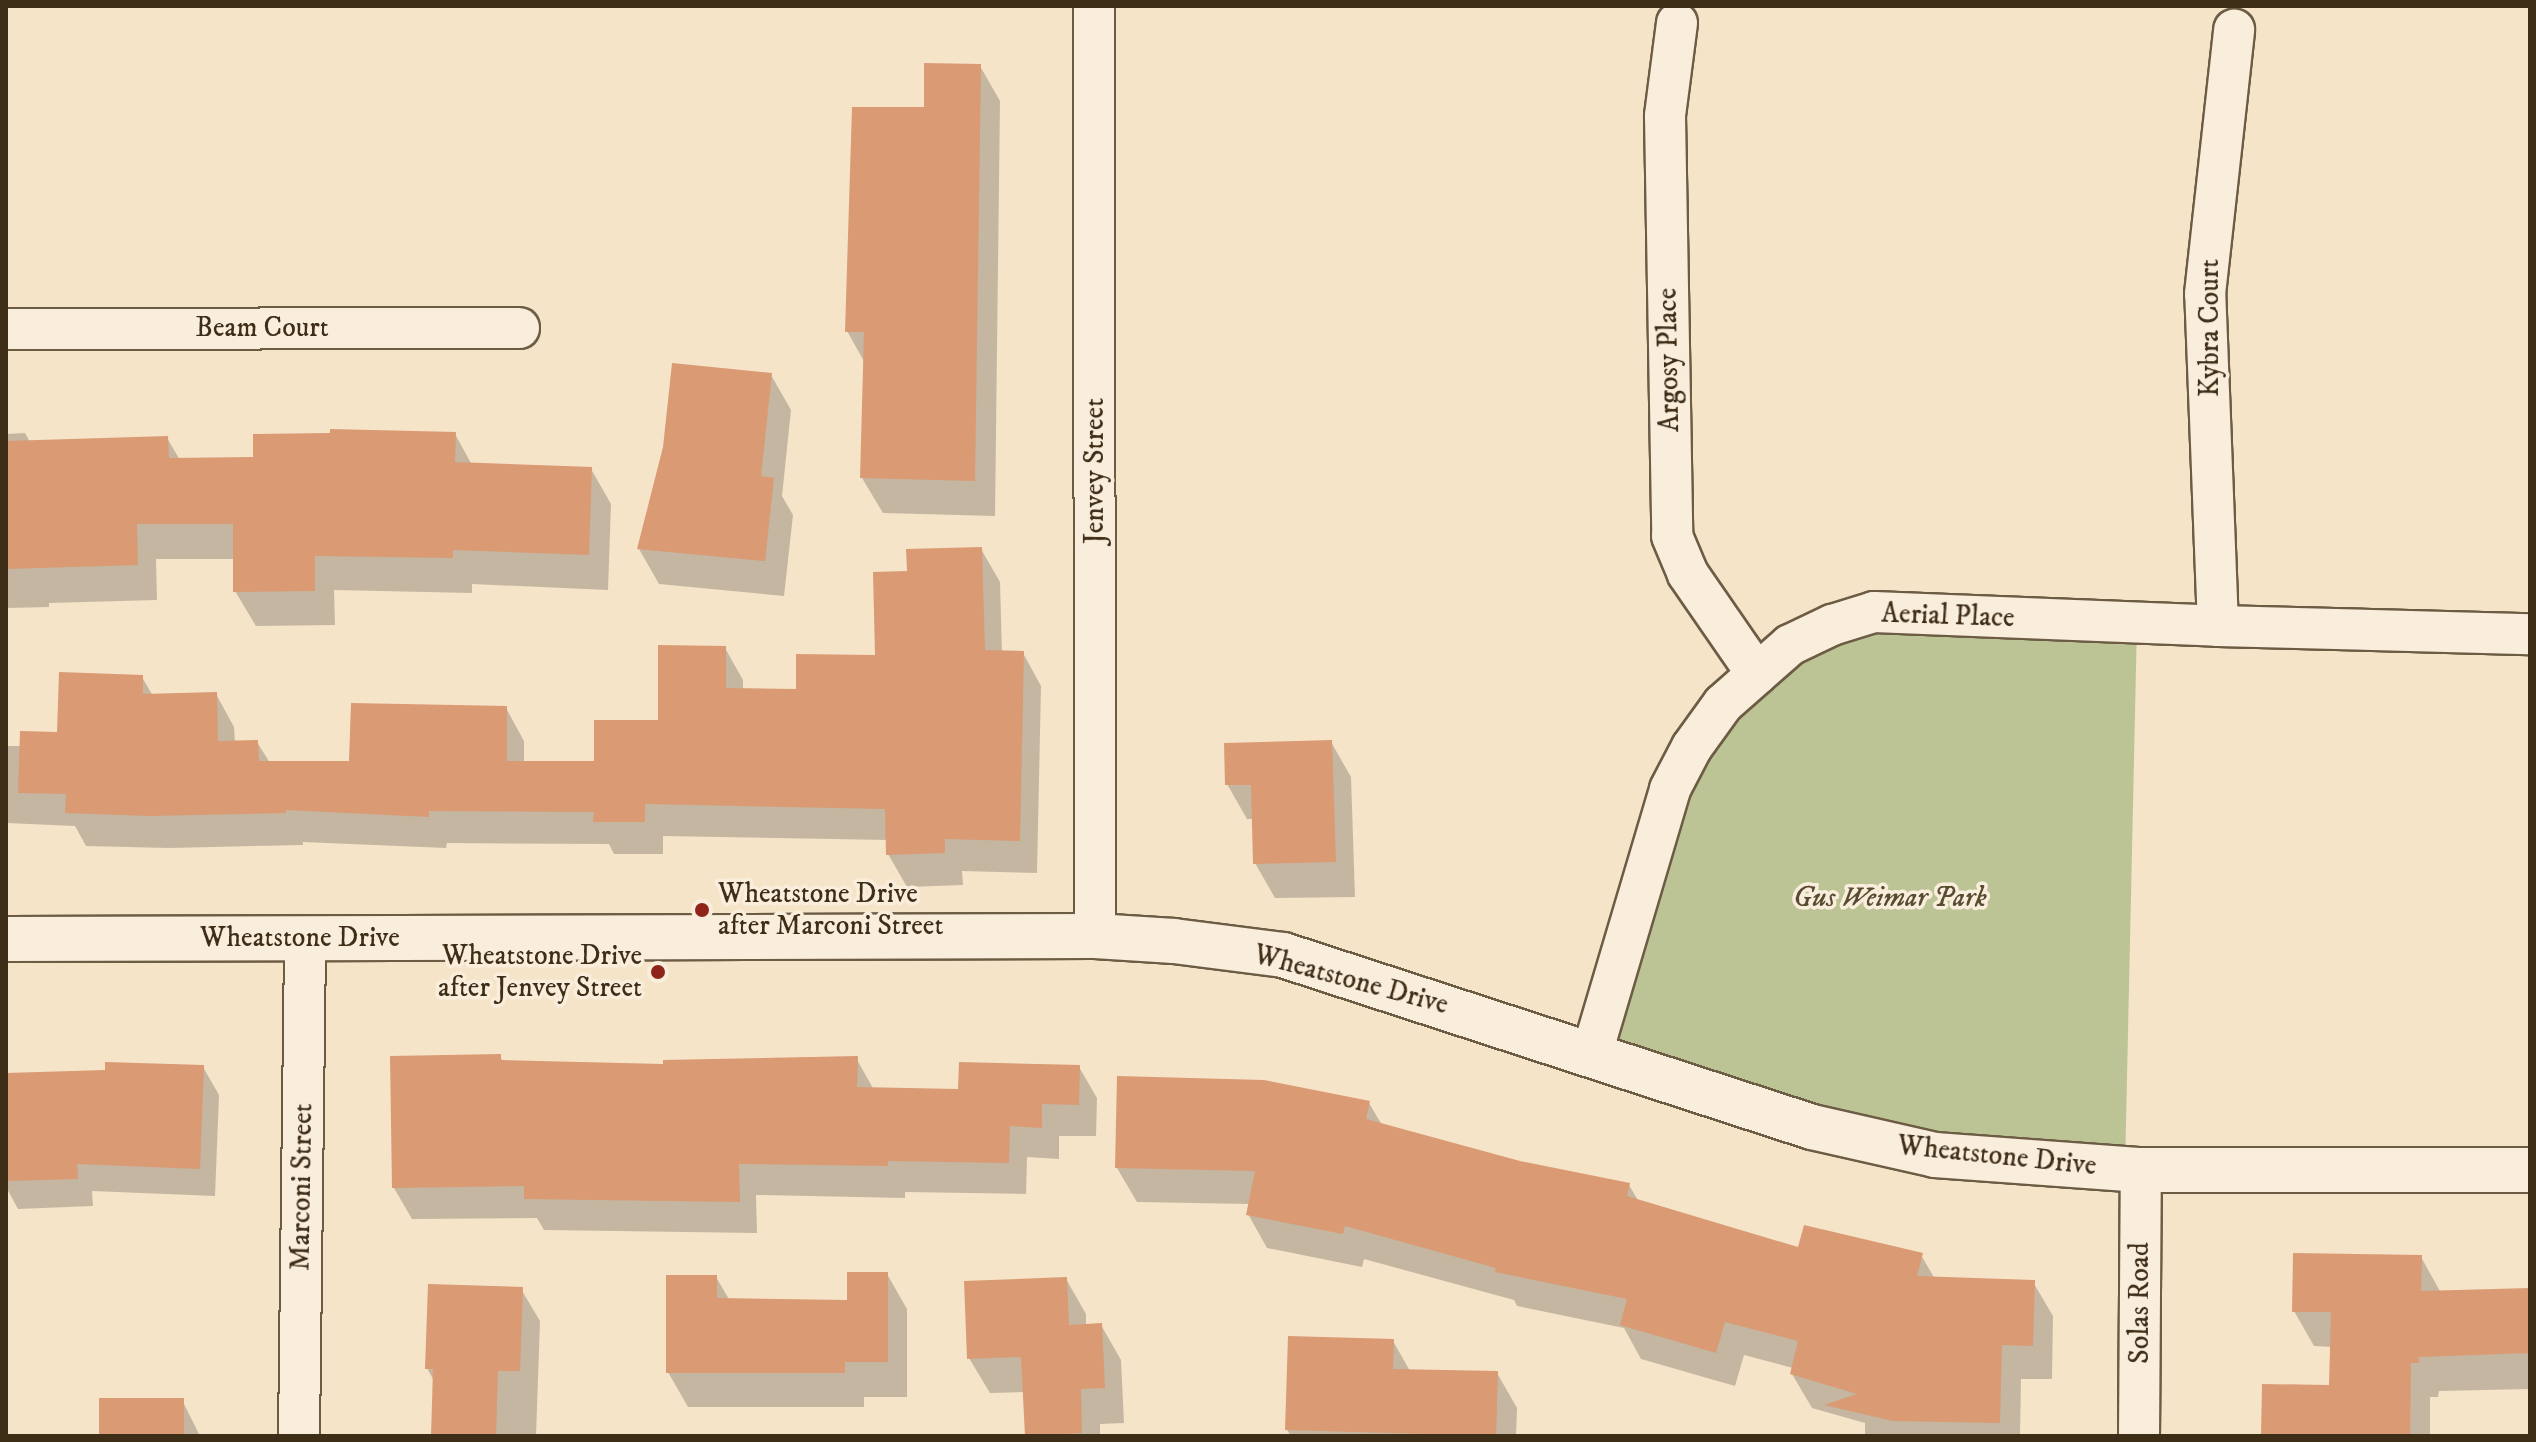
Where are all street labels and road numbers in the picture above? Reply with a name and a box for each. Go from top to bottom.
street label: Kybra Court [2193,259,2227,397]
street label: Argosy Place [1651,288,1687,432]
street label: Beam Court [195,311,329,345]
street label: Jenvey Street [1078,398,1112,544]
street label: Aerial Place [1881,597,2015,635]
street label: Wheatstone Drive [200,921,400,955]
street label: Wheatstone Drive [1250,938,1452,1022]
street label: Marconi Street [284,1103,320,1271]
street label: Wheatstone Drive [1896,1129,2098,1183]
street label: Solas Road [2123,1242,2157,1364]

